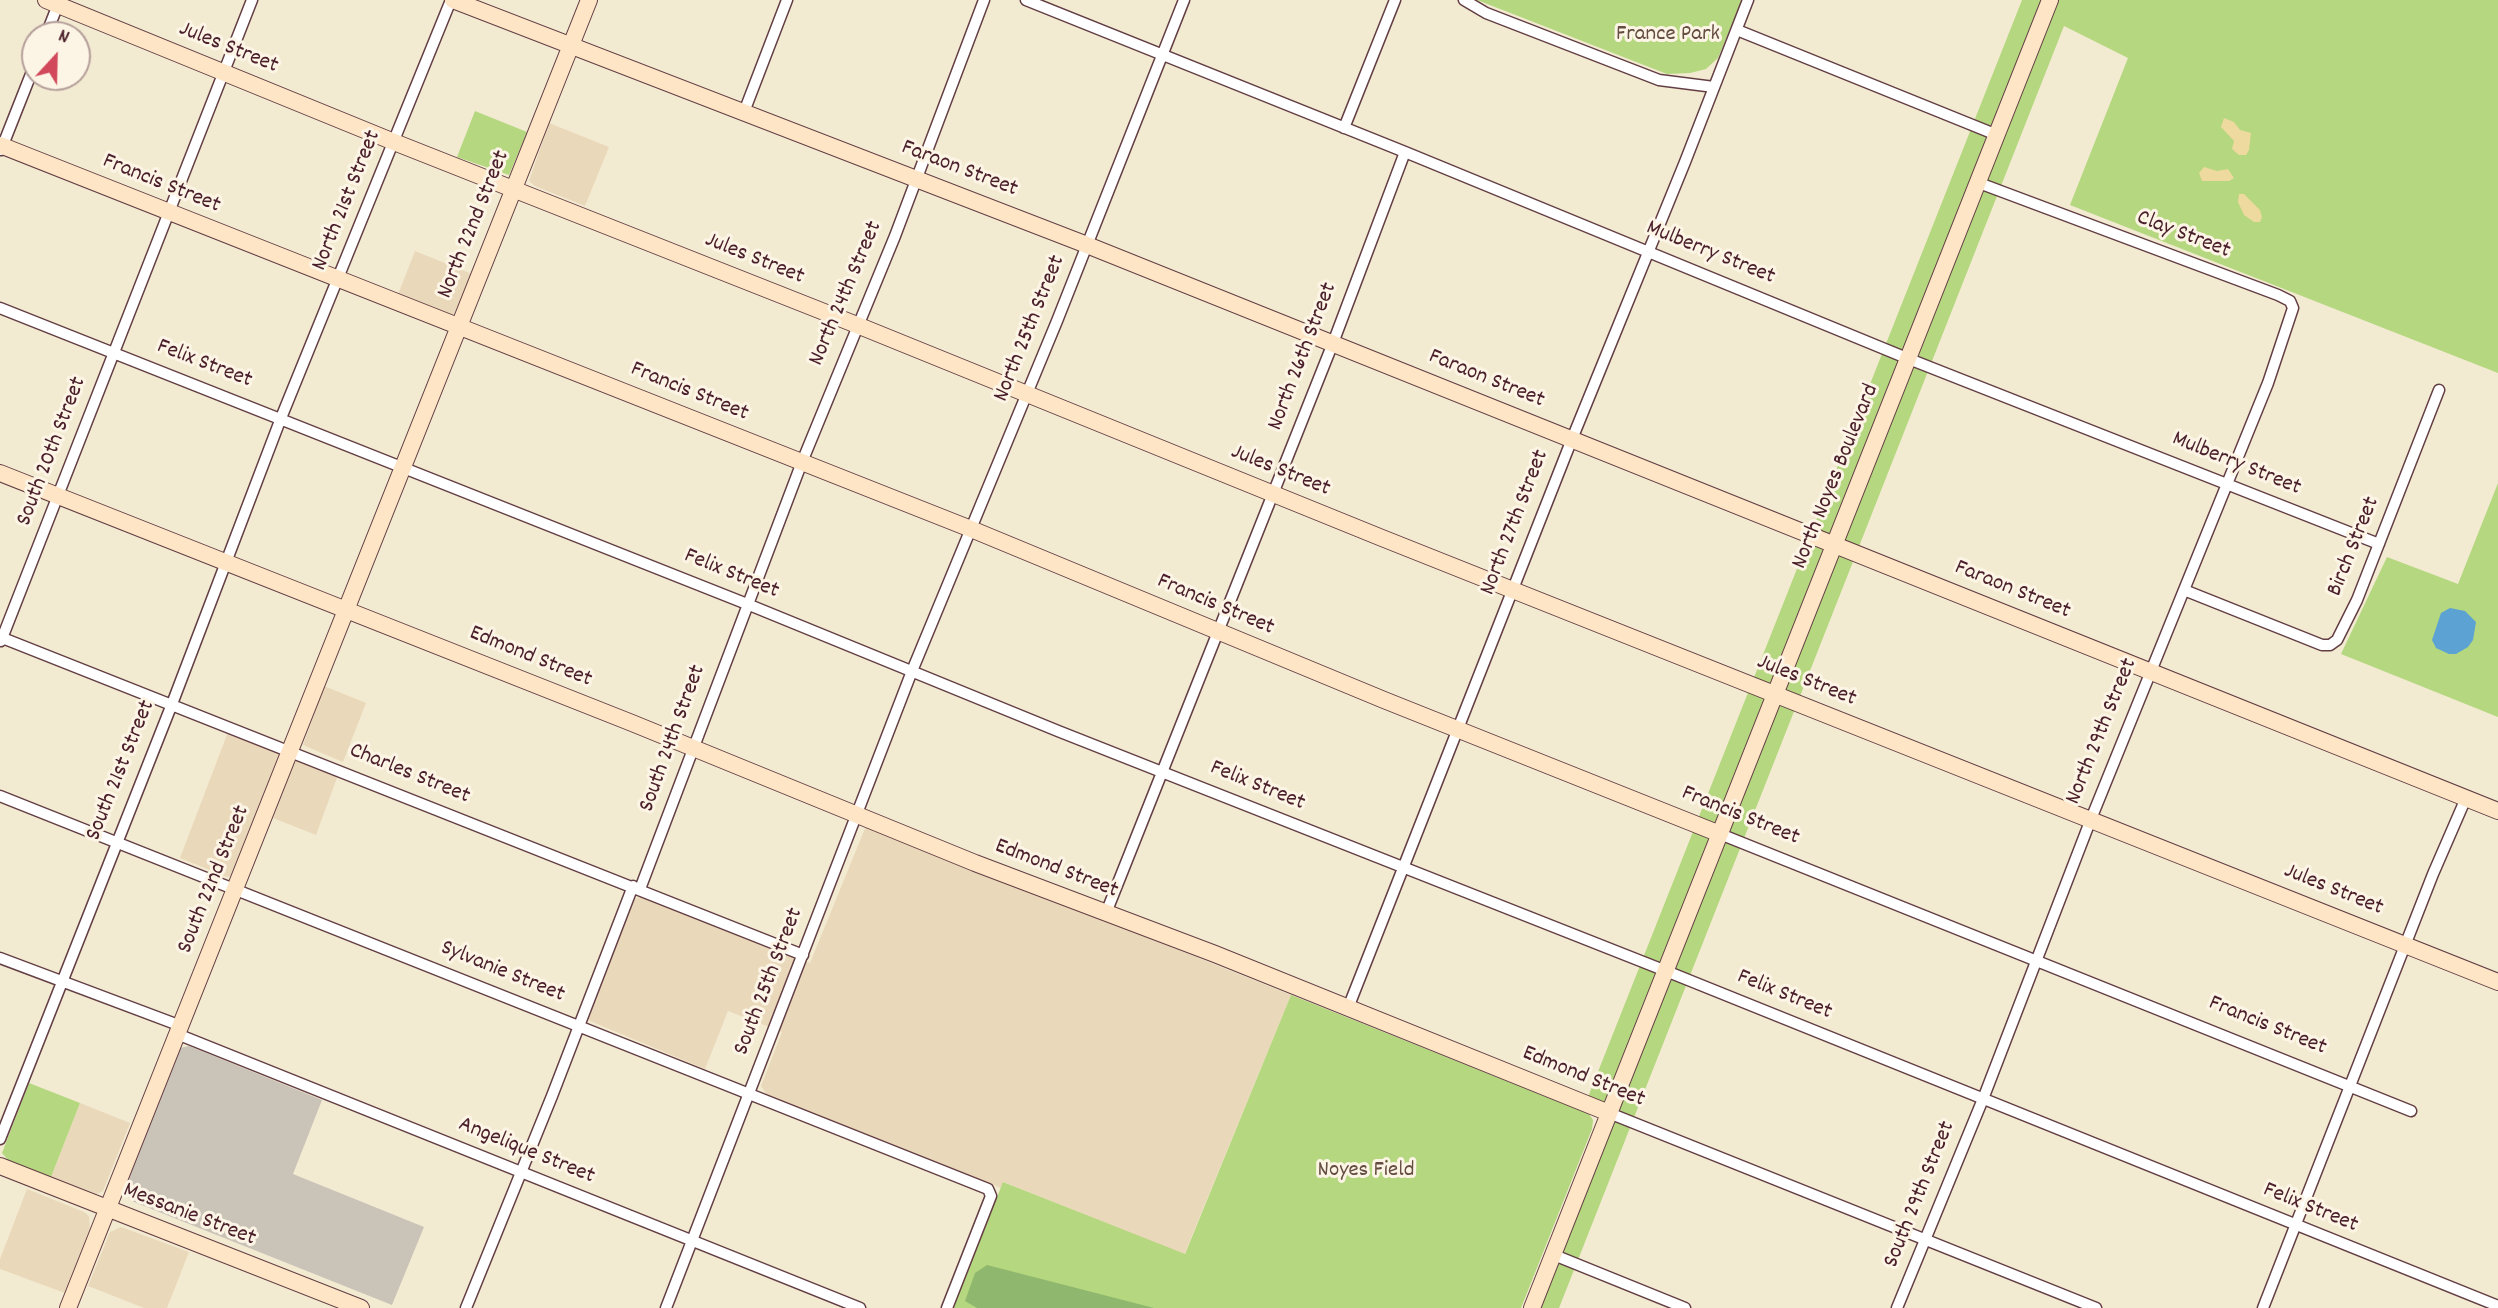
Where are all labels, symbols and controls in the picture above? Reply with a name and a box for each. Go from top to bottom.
street label: Jules Street [174,17,282,81]
north arrow [21,21,91,91]
park label: France Park [1616,22,1720,50]
text: N [54,24,73,52]
street label: North 21st Street [307,127,389,275]
street label: Faraon Street [897,135,1021,205]
street label: North 22nd Street [433,147,517,303]
street label: Francis Street [98,149,224,221]
street label: Clay Street [2132,206,2234,266]
street label: Mulberry Street [1642,216,1778,292]
street label: North 24th Street [804,218,890,370]
street label: Jules Street [700,228,808,292]
street label: North 25th Street [989,252,1073,406]
street label: North 26th Street [1263,279,1345,435]
street label: Felix Street [152,334,256,396]
street label: Faraon Street [1424,344,1548,416]
street label: Francis Street [626,357,752,429]
street label: South 20th Street [12,374,94,530]
street label: North Noyes Boulevard [1787,381,1887,573]
street label: Mulberry Street [2168,427,2304,503]
street label: Jules Street [1226,440,1334,504]
street label: North 27th Street [1476,446,1556,600]
street label: Birch Street [2323,493,2387,601]
street label: Felix Street [680,544,782,606]
street label: Faraon Street [1950,555,2074,627]
street label: Francis Street [1152,569,1278,643]
street label: Edmond Street [465,621,595,695]
street label: Jules Street [1752,650,1860,714]
street label: North 29th Street [2061,655,2145,809]
street label: South 24th Street [635,662,713,816]
street label: South 21st Street [81,697,163,845]
street label: Charles Street [345,738,473,812]
street label: Felix Street [1206,756,1308,818]
street label: Francis Street [1677,781,1803,853]
street label: South 22nd Street [173,802,257,958]
street label: Edmond Street [990,834,1122,906]
street label: Jules Street [2279,859,2387,923]
street label: South 25th Street [729,904,811,1060]
street label: Sylvanie Street [436,936,568,1010]
street label: Felix Street [1733,965,1835,1027]
street label: Francis Street [2204,991,2330,1063]
street label: Edmond Street [1518,1041,1648,1115]
street label: Angelique Street [454,1112,598,1192]
street label: South 29th Street [1879,1118,1963,1272]
park label: Noyes Field [1318,1158,1414,1186]
street label: Messanie Street [119,1178,259,1254]
street label: Felix Street [2259,1178,2361,1240]

